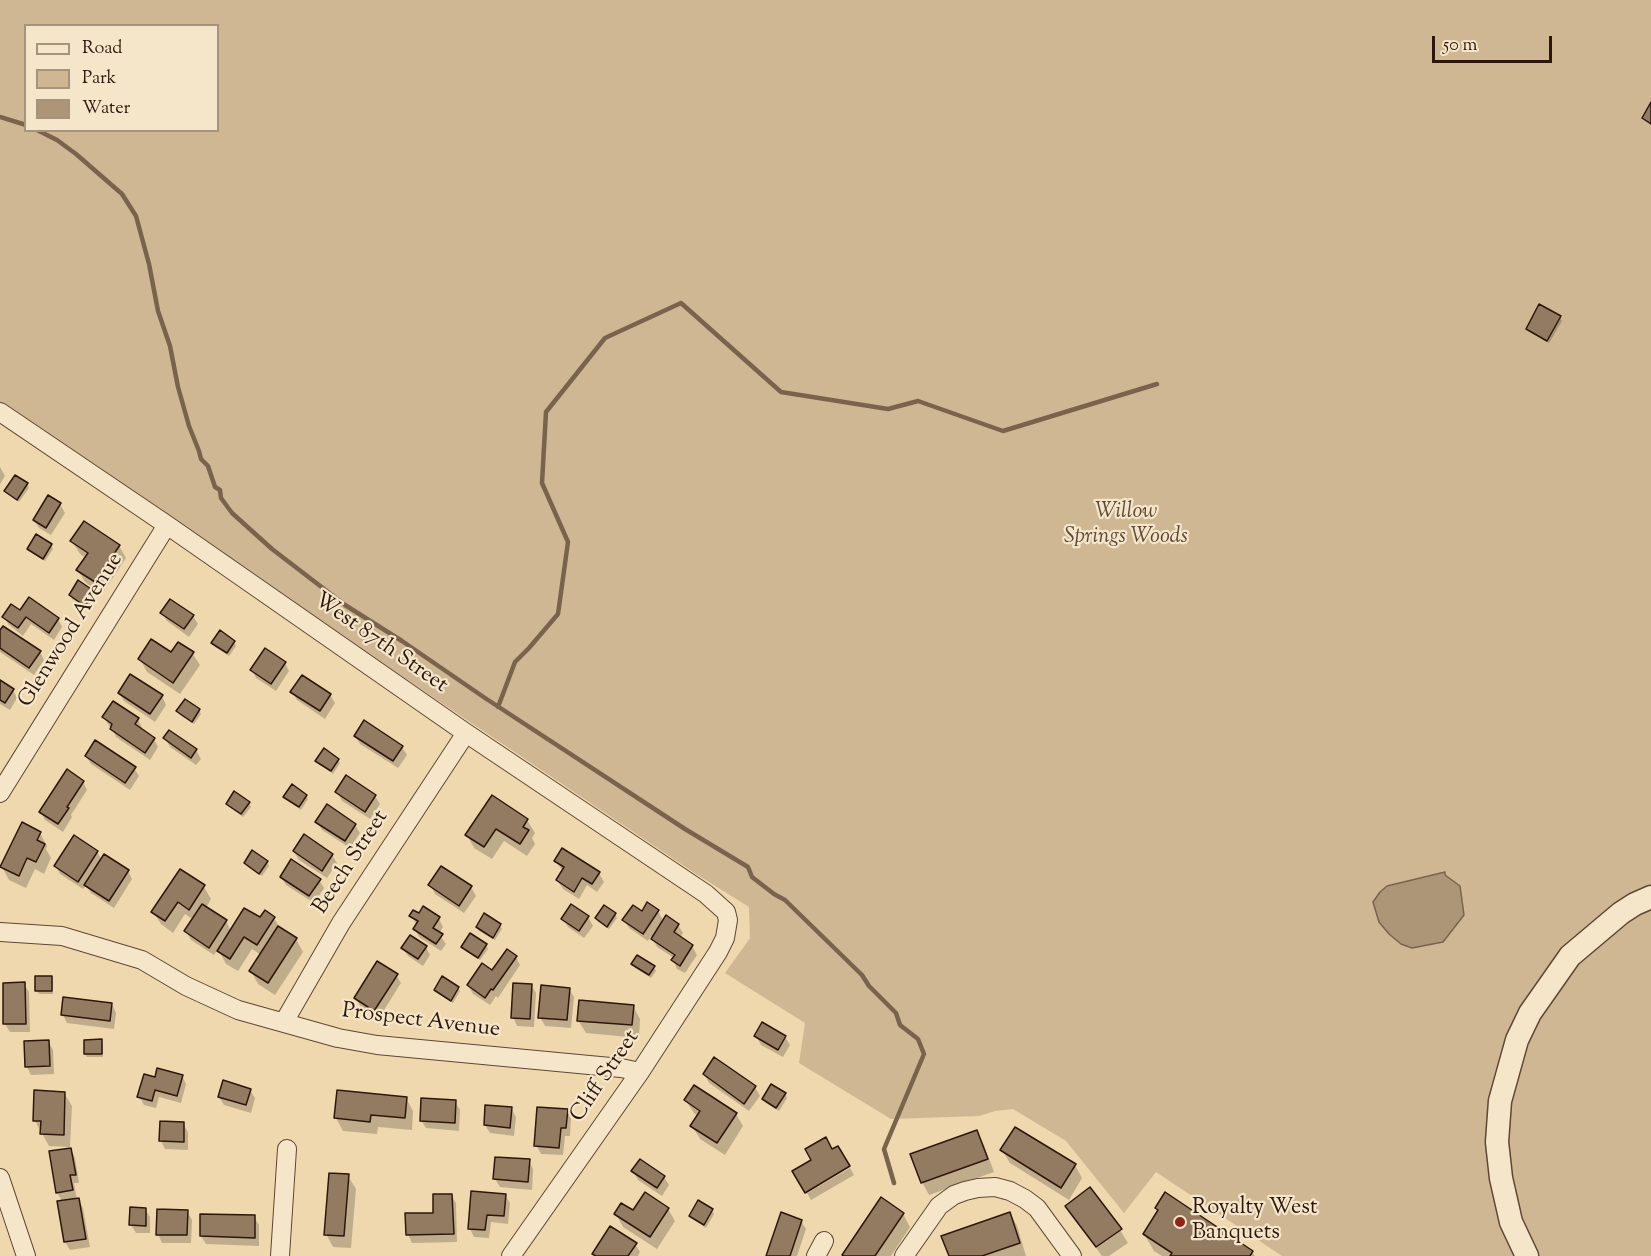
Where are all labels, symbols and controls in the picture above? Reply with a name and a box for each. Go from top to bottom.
legend [24,24,219,132]
scale bar [1435,24,1555,62]
text: 50 m [1443,33,1477,59]
text: Road [82,36,122,62]
text: Park [82,66,116,92]
text: Water [82,96,130,122]
park label: Willow Springs Woods [1064,500,1188,552]
street label: Glenwood Avenue [14,549,130,713]
street label: West 87th Street [308,588,452,700]
street label: Beech Street [309,806,395,920]
street label: Prospect Avenue [340,999,502,1045]
street label: Cliff Street [566,1026,646,1128]
place label: Royalty West Banquets [1192,1196,1317,1248]
marker: Royalty West Banquets [1173,1215,1187,1229]

